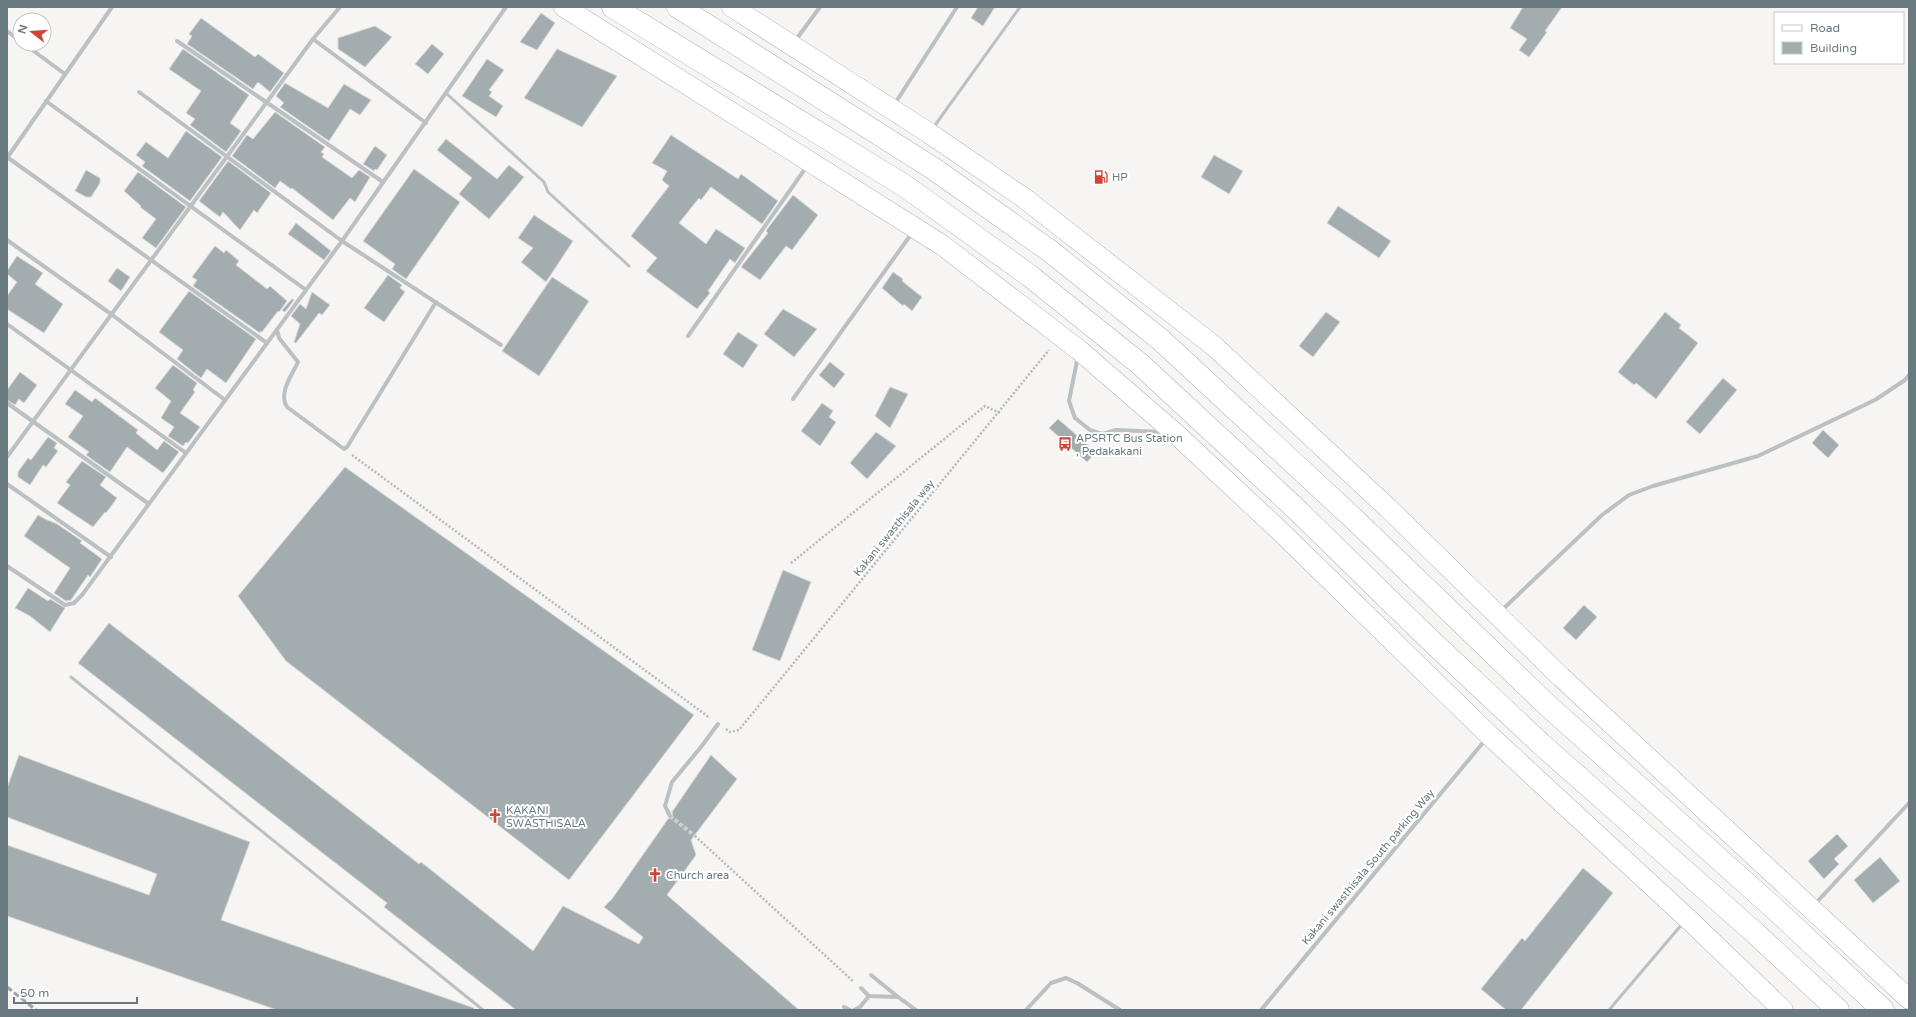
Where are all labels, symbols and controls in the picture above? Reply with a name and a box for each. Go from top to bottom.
north arrow [12,12,52,52]
legend [1774,12,1904,64]
text: Road [1810,21,1840,35]
text: N [15,23,30,35]
text: Building [1810,41,1857,55]
fuel station icon: HP [1093,169,1109,185]
place label: HP [1112,171,1128,184]
place label: APSRTC Bus Station , Pedakakani [1076,432,1183,458]
bus stop icon: APSRTC Bus Station , Pedakakani [1057,436,1073,452]
street label: Kakani swasthisala way [851,477,937,579]
street label: Kakani swasthisala South parking Way [1299,786,1437,948]
place label: KAKANI SWASTHISALA [506,804,586,830]
church icon: KAKANI SWASTHISALA [487,808,503,824]
church icon: Church area [647,867,663,883]
place label: Church area [666,869,729,882]
scale bar [14,979,137,1005]
text: 50 m [20,986,49,1000]

